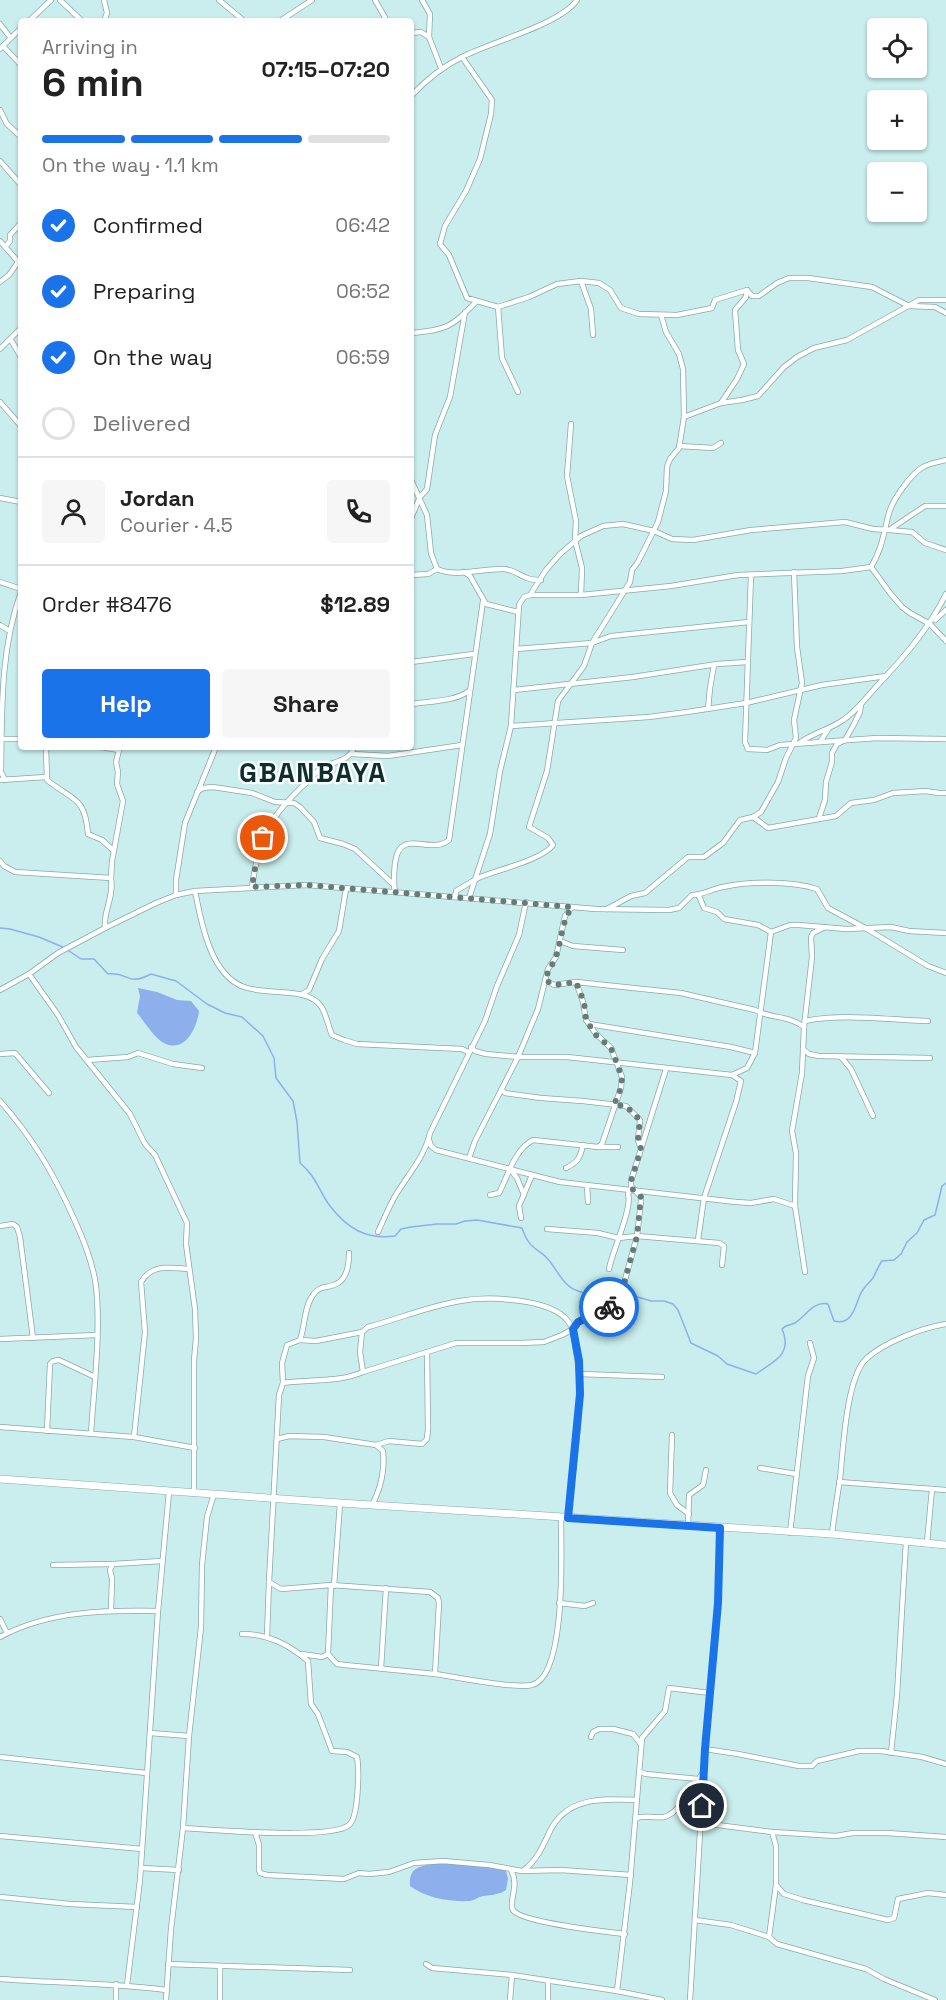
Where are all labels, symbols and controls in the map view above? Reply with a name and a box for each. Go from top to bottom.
map controls [867,18,927,222]
button: locate [867,18,927,78]
text: Arriving in [42,34,138,60]
text: 07:15–07:20 [262,55,390,83]
text: 6 min [42,58,144,107]
button: + [867,90,927,150]
text: On the way · 1.1 km [42,152,219,178]
button: − [867,162,927,222]
icon: check [42,209,75,242]
text: Confirmed [93,211,203,239]
text: 06:42 [335,212,390,238]
icon: check [42,275,75,308]
text: Preparing [93,277,195,305]
text: 06:52 [336,278,390,304]
icon: check [42,341,75,374]
text: On the way [93,343,212,371]
text: 06:59 [336,344,390,370]
text: Delivered [93,409,191,437]
button: person [42,480,105,543]
button: phone [327,480,390,543]
text: Jordan [120,484,195,512]
text: Courier · 4.5 [120,512,233,538]
text: Order #8476 [42,590,172,618]
text: $12.89 [320,590,390,618]
button: Help [42,669,210,738]
button: Share [222,669,390,738]
district label: GBANBAYA [239,755,387,790]
pin [237,812,288,863]
icon: bag [246,821,279,854]
courier [579,1277,639,1337]
icon: bike [593,1291,626,1324]
pin [676,1780,727,1831]
icon: home [685,1789,718,1822]

